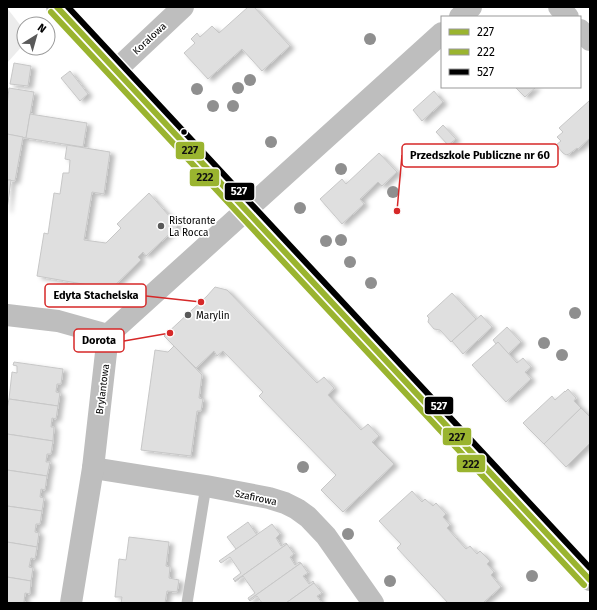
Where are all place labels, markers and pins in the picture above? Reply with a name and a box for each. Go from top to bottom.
unlabelled marker [179,127,189,137]
callout: Przedszkole Publiczne nr 60 [402,144,558,167]
place label: Ristorante La Rocca [169,215,216,239]
marker: Ristorante La Rocca [156,221,166,231]
callout: Edyta Stachelska [45,284,146,307]
marker: Marylin [183,310,193,320]
place label: Marylin [196,310,230,322]
callout: Dorota [74,329,124,352]

